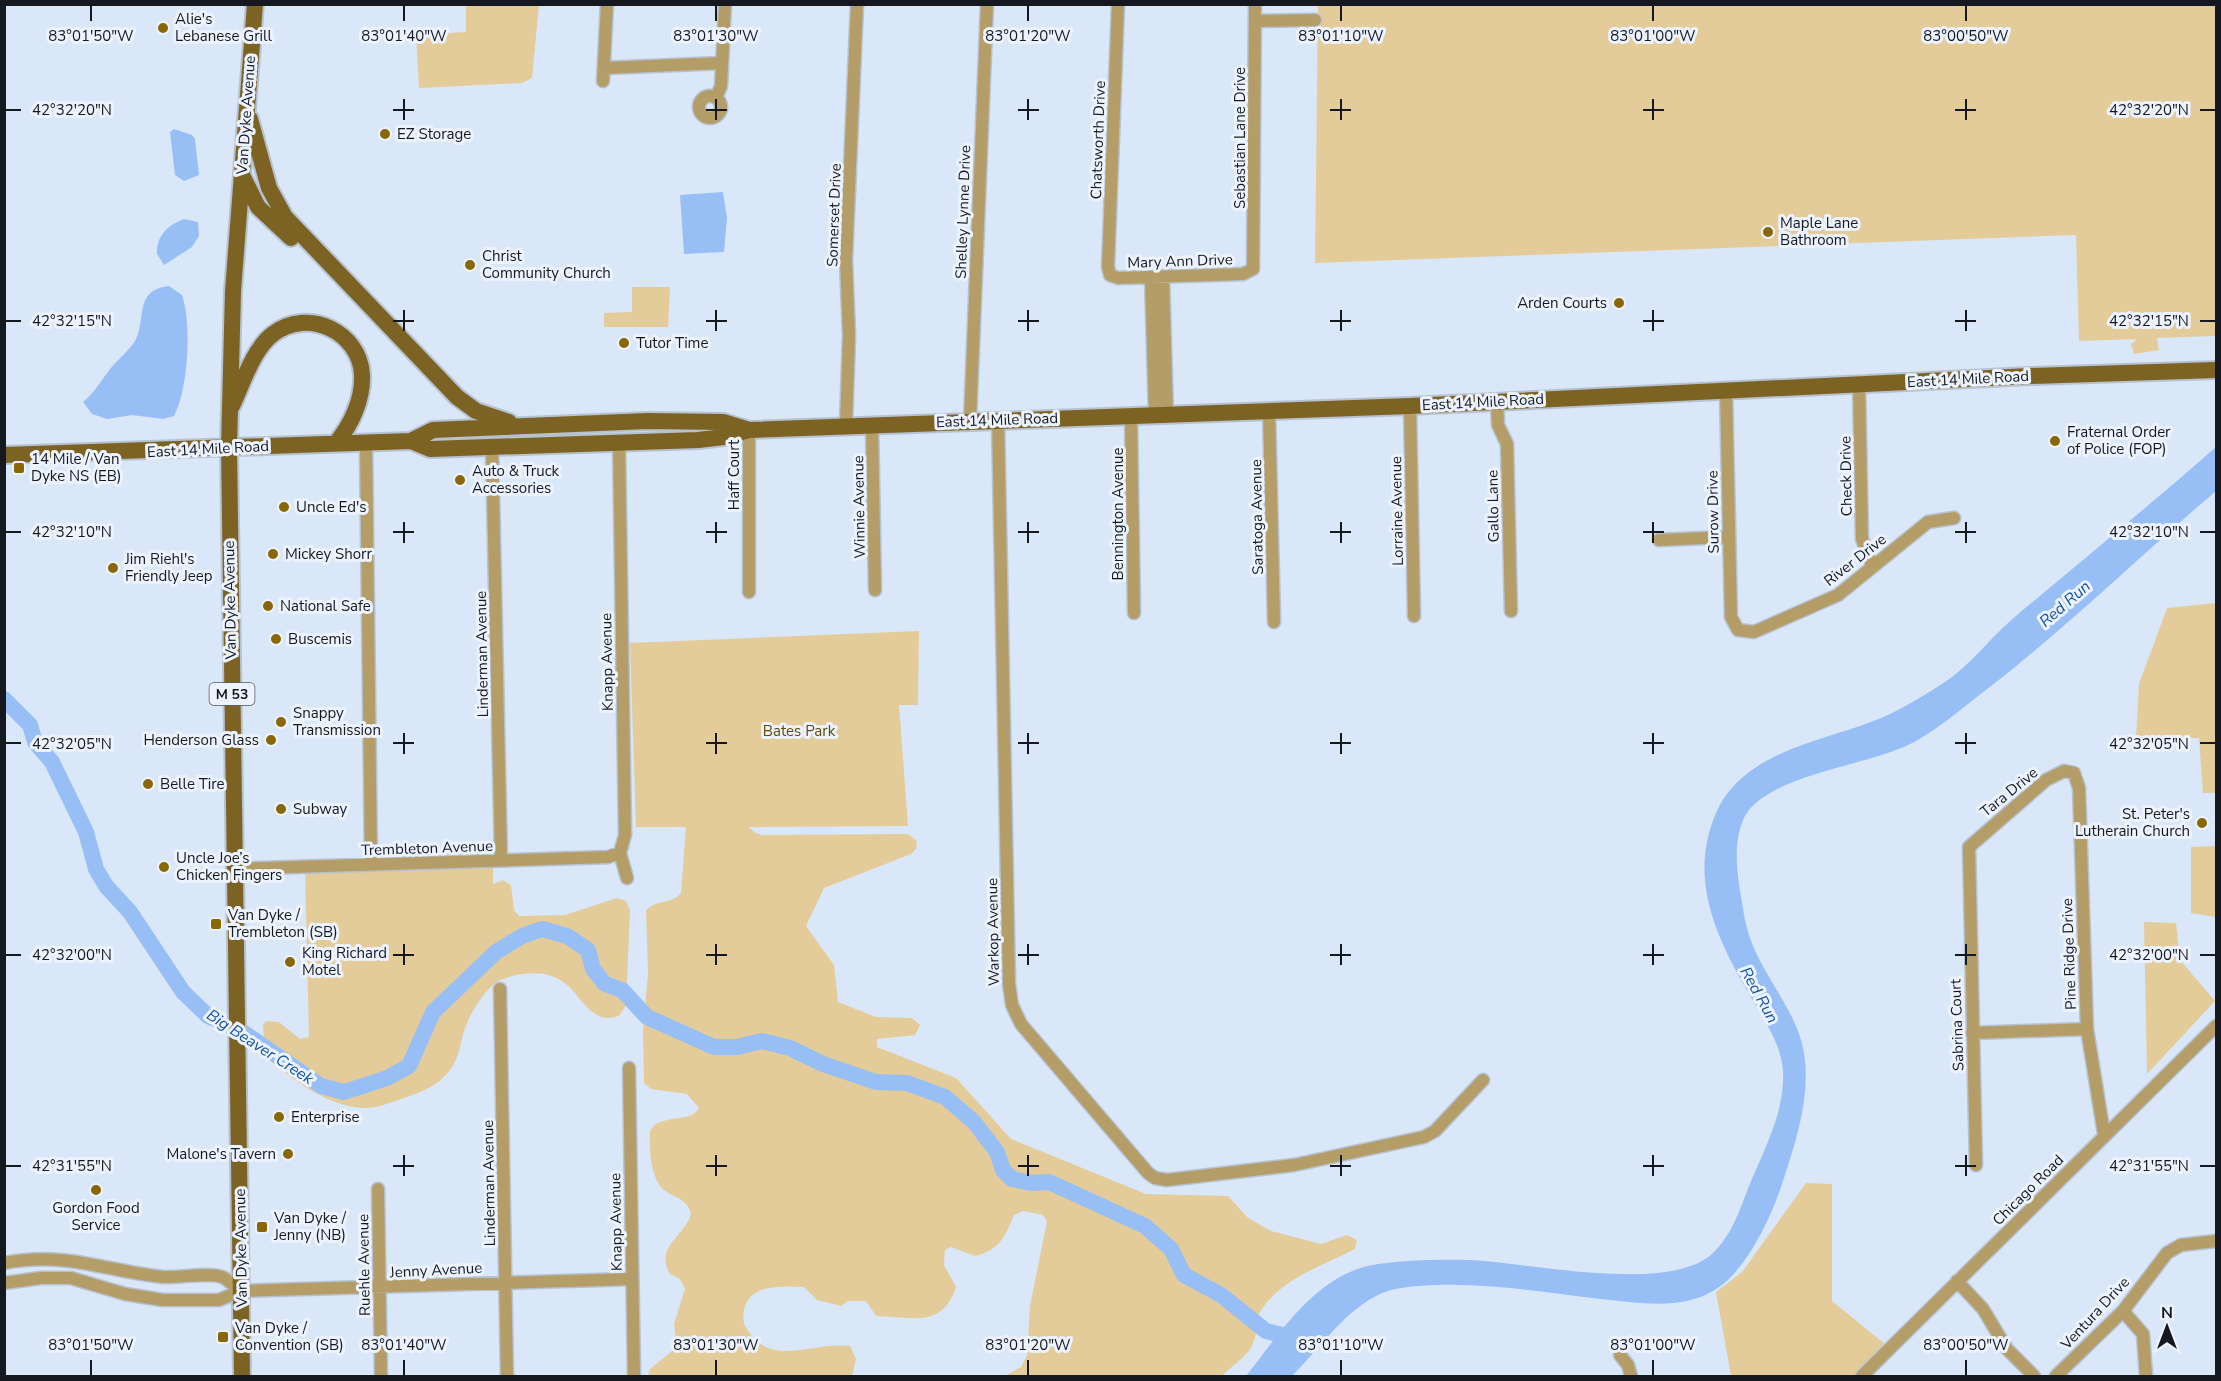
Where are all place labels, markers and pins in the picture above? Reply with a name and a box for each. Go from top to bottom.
place label: Alie's Lebanese Grill [175,9,272,46]
marker: Alie's Lebanese Grill [156,21,170,35]
place label: EZ Storage [397,124,471,144]
marker: EZ Storage [378,127,392,141]
place label: Maple Lane Bathroom [1780,213,1858,250]
marker: Maple Lane Bathroom [1761,225,1775,239]
place label: Christ Community Church [482,246,611,283]
marker: Christ Community Church [463,258,477,272]
place label: Arden Courts [1517,293,1607,313]
marker: Arden Courts [1612,296,1626,310]
place label: Tutor Time [636,333,708,353]
marker: Tutor Time [617,336,631,350]
place label: Fraternal Order of Police (FOP) [2067,422,2171,459]
marker: Fraternal Order of Police (FOP) [2048,434,2062,448]
place label: 14 Mile / Van Dyke NS (EB) [31,449,122,486]
marker: 14 Mile / Van Dyke NS (EB) [12,461,26,475]
place label: Auto & Truck Accessories [472,461,560,498]
marker: Auto & Truck Accessories [453,473,467,487]
place label: Uncle Ed's [296,497,367,517]
marker: Uncle Ed's [277,500,291,514]
place label: Mickey Shorr [285,544,372,564]
marker: Mickey Shorr [266,547,280,561]
place label: Jim Riehl's Friendly Jeep [124,549,213,586]
marker: Jim Riehl's Friendly Jeep [106,561,120,575]
place label: National Safe [280,596,371,616]
marker: National Safe [261,599,275,613]
place label: Buscemis [288,629,352,649]
marker: Buscemis [269,632,283,646]
place label: Snappy Transmission [293,703,381,740]
marker: Snappy Transmission [274,715,288,729]
place label: Henderson Glass [143,730,259,750]
marker: Henderson Glass [264,733,278,747]
place label: Belle Tire [160,774,225,794]
marker: Belle Tire [141,777,155,791]
place label: Subway [293,799,348,819]
marker: Subway [274,802,288,816]
place label: St. Peter's Lutherain Church [2075,804,2190,841]
marker: St. Peter's Lutherain Church [2195,816,2209,830]
place label: Uncle Joe’s Chicken Fingers [176,848,282,885]
marker: Uncle Joe’s Chicken Fingers [157,860,171,874]
place label: Van Dyke / Trembleton (SB) [227,905,338,942]
marker: Van Dyke / Trembleton (SB) [209,917,223,931]
place label: King Richard Motel [302,943,387,980]
marker: King Richard Motel [283,955,297,969]
place label: Enterprise [291,1107,360,1127]
marker: Enterprise [272,1110,286,1124]
place label: Malone's Tavern [166,1144,276,1164]
marker: Malone's Tavern [281,1147,295,1161]
marker: Gordon Food Service [89,1183,103,1197]
place label: Gordon Food Service [52,1198,140,1235]
place label: Van Dyke / Jenny (NB) [273,1208,347,1245]
marker: Van Dyke / Jenny (NB) [255,1220,269,1234]
place label: Van Dyke / Convention (SB) [234,1318,344,1355]
marker: Van Dyke / Convention (SB) [216,1330,230,1344]

